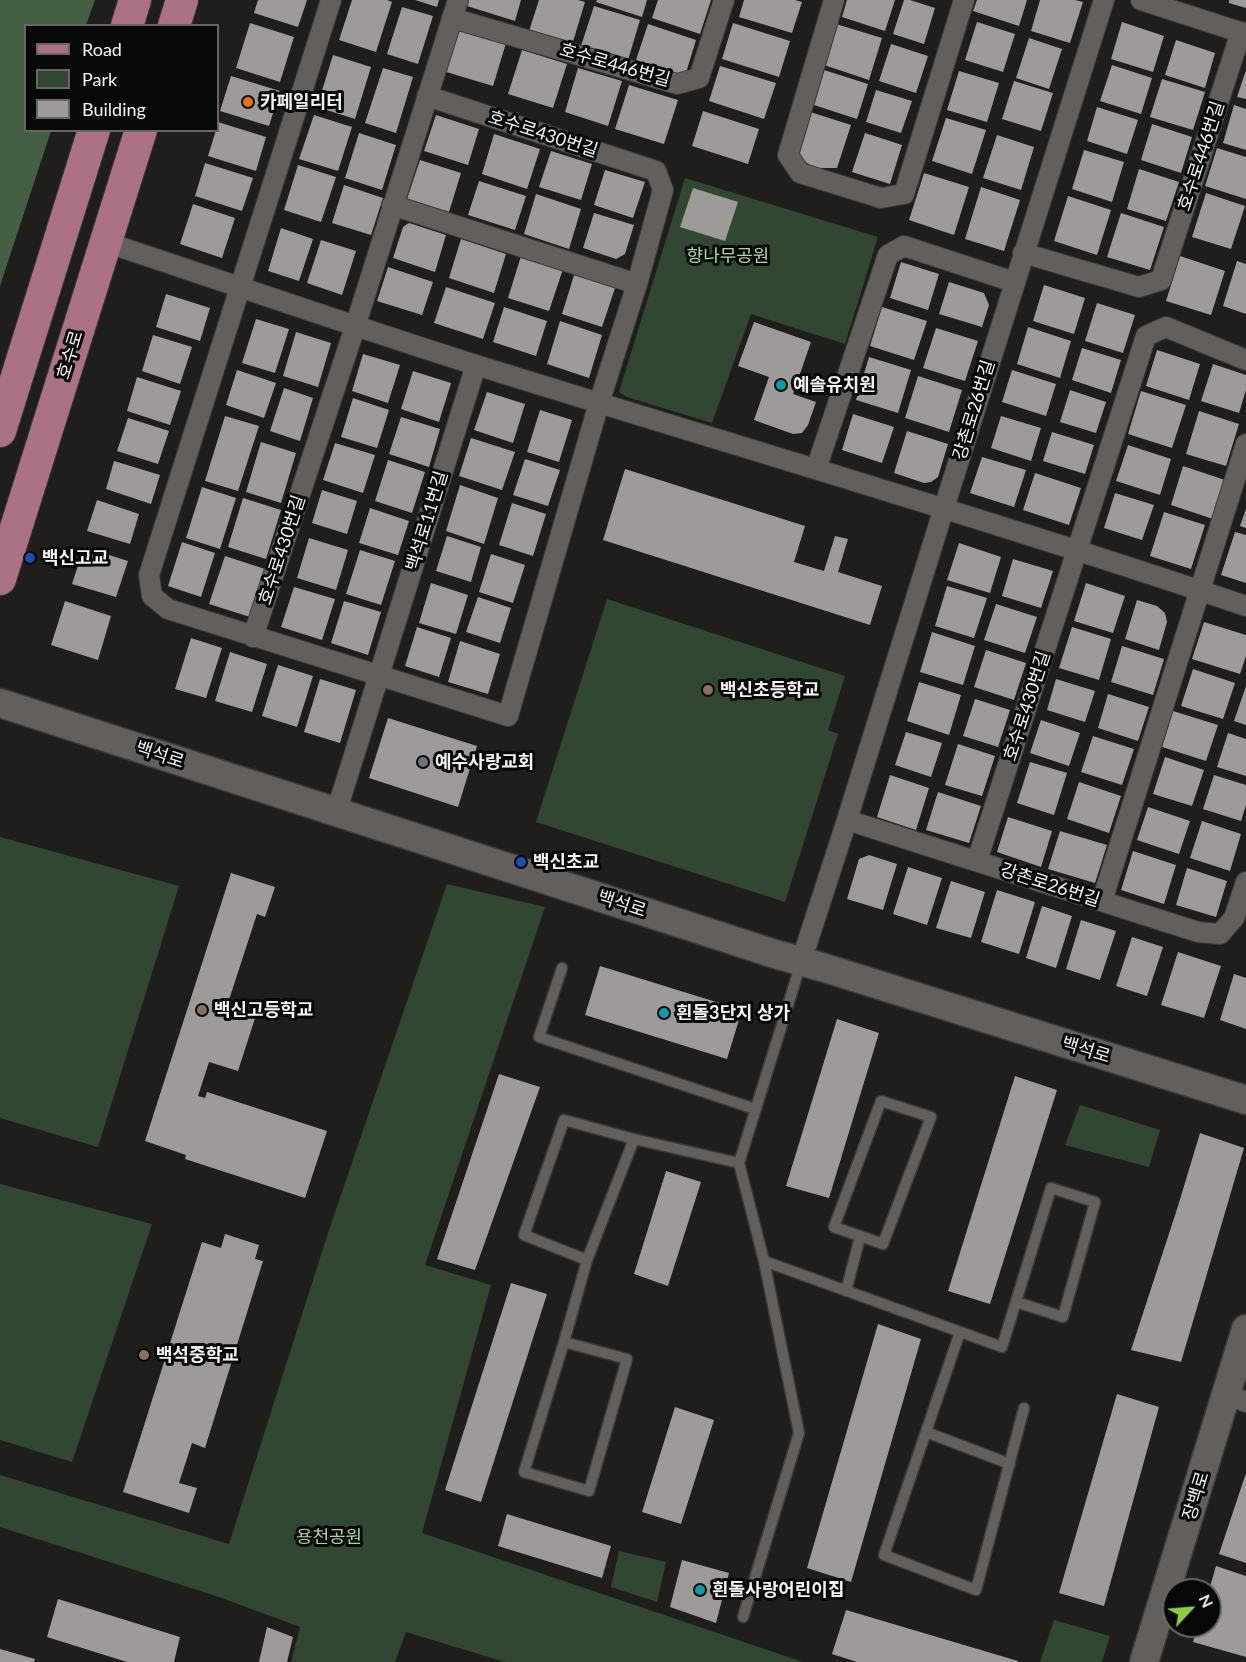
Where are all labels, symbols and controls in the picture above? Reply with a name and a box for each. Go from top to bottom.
legend [24,24,219,132]
text: Road [82,38,122,60]
street label: 호수로446번길 [557,39,673,91]
text: Park [82,68,117,90]
place label: 카페일리터 [260,91,343,113]
marker: 카페일리터 [241,95,255,109]
text: Building [82,98,146,120]
street label: 호수로446번길 [1173,98,1229,214]
street label: 호수로430번길 [485,106,601,162]
park label: 향나무공원 [687,245,769,267]
street label: 호수로 [52,328,88,382]
street label: 강촌로26번길 [949,357,999,463]
place label: 예솔유치원 [793,374,876,396]
marker: 예솔유치원 [774,378,788,392]
street label: 백석로11번길 [402,468,452,574]
street label: 호수로430번길 [254,492,310,608]
place label: 백신고교 [42,547,108,569]
marker: 백신고교 [23,551,37,565]
street label: 호수로430번길 [999,648,1055,764]
place label: 백신초등학교 [720,679,819,701]
marker: 백신초등학교 [701,683,715,697]
street label: 백석로 [133,737,187,773]
place label: 예수사랑교회 [435,751,534,773]
marker: 예수사랑교회 [416,755,430,769]
place label: 백신초교 [533,851,599,873]
marker: 백신초교 [514,855,528,869]
street label: 강촌로26번길 [997,859,1103,911]
street label: 백석로 [595,886,649,922]
place label: 백신고등학교 [214,999,313,1021]
place label: 흰돌3단지 상가 [676,1002,790,1024]
marker: 백신고등학교 [195,1003,209,1017]
marker: 흰돌3단지 상가 [657,1006,671,1020]
street label: 백석로 [1059,1032,1113,1068]
place label: 백석중학교 [156,1344,239,1366]
marker: 백석중학교 [137,1348,151,1362]
street label: 장백로 [1178,1469,1214,1523]
park label: 용천공원 [296,1526,362,1548]
north arrow [1162,1578,1222,1638]
place label: 흰돌사랑어린이집 [712,1579,844,1601]
marker: 흰돌사랑어린이집 [693,1583,707,1597]
text: N [1196,1591,1218,1610]

